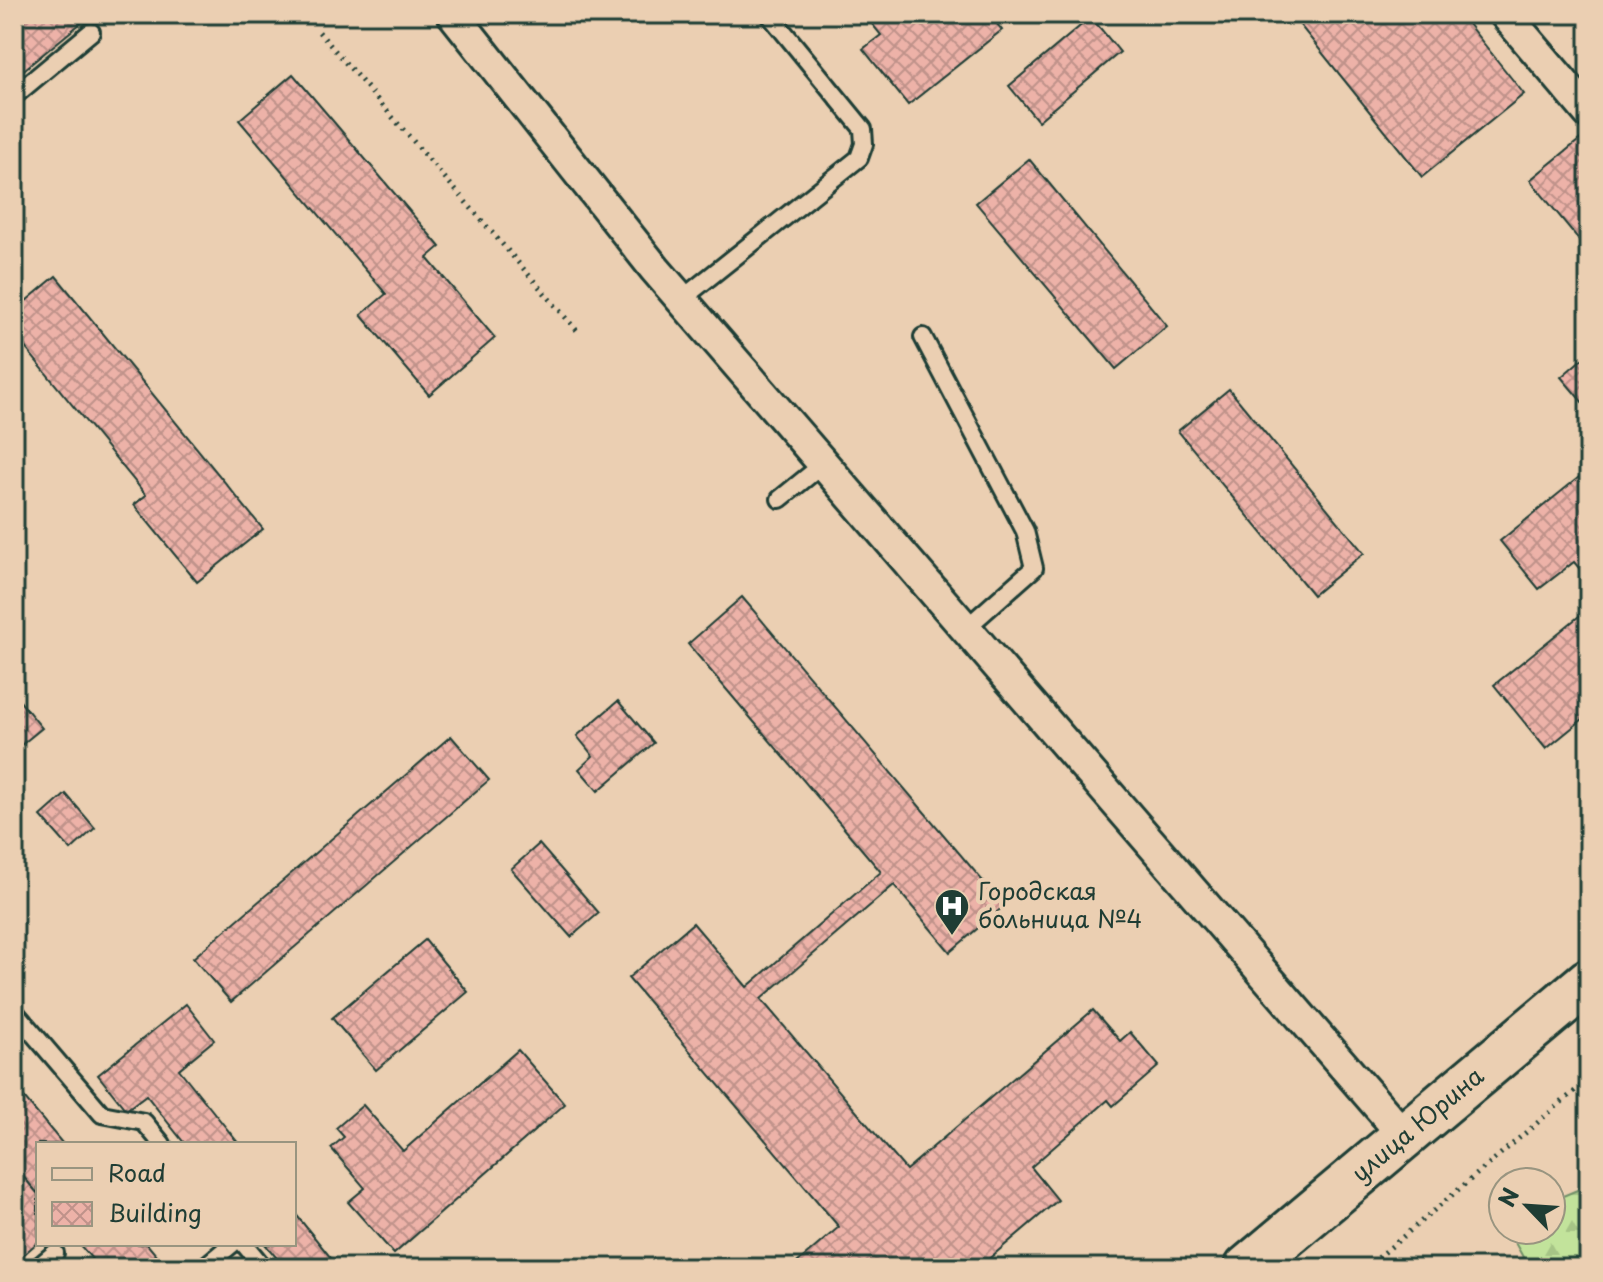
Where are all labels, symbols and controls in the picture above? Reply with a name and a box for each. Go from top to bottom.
place label: Городская больница №4 [978,872,1142,936]
hospital icon: Городская больница №4 [933,887,971,937]
street label: улица Юрина [1343,1057,1491,1190]
legend [36,1142,296,1246]
text: Road [108,1154,166,1190]
north arrow [1487,1166,1567,1246]
text: N [1489,1182,1526,1212]
text: Building [108,1194,202,1230]

